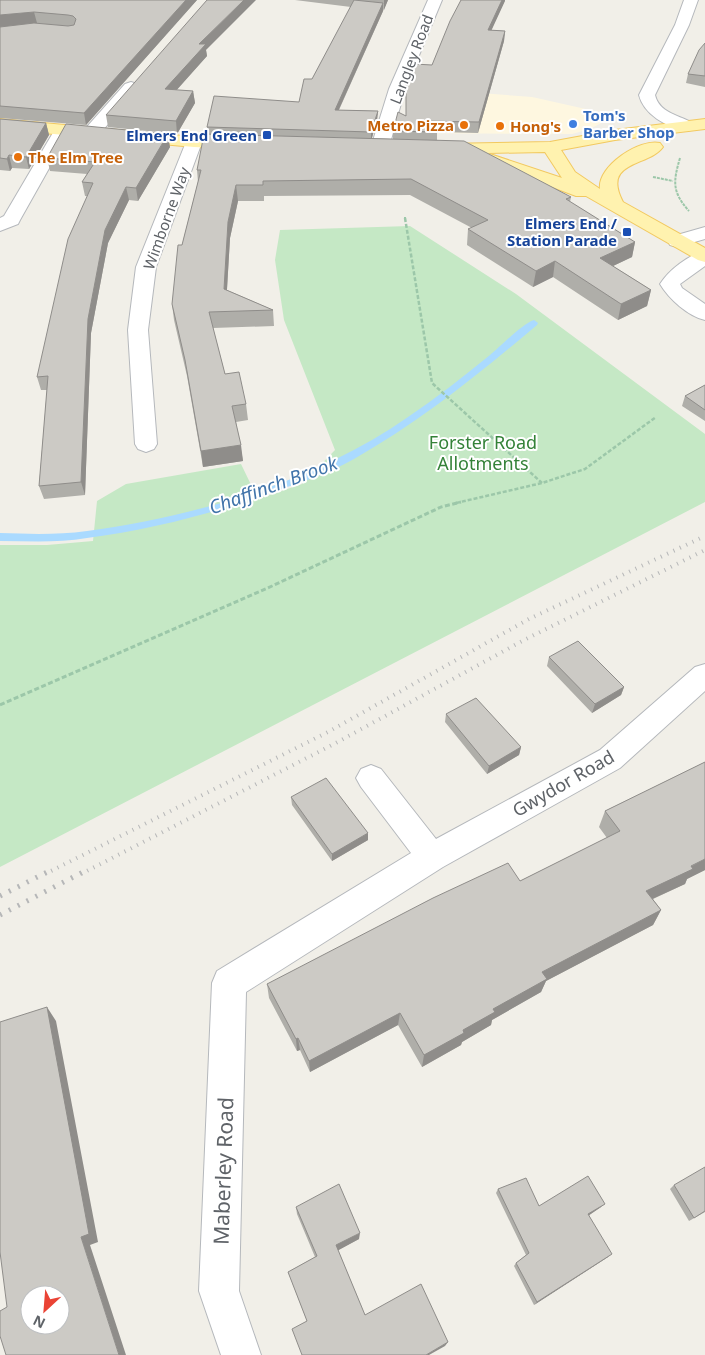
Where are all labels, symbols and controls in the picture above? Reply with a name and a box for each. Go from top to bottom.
street label: Langley Road [385,11,437,107]
place label: Tom's Barber Shop [583,105,675,142]
place label: Metro Pizza [367,115,454,135]
place label: Hong's [510,116,561,136]
marker: Tom's Barber Shop [567,118,579,130]
marker: Metro Pizza [458,119,470,131]
marker: Hong's [494,120,506,132]
place label: Elmers End Green [126,125,257,145]
marker: Elmers End Green [261,129,273,141]
place label: The Elm Tree [28,147,123,167]
marker: The Elm Tree [12,151,24,163]
street label: Wimborne Way [138,164,194,272]
place label: Elmers End / Station Parade [507,213,618,250]
marker: Elmers End / Station Parade [621,226,633,238]
park label: Forster Road Allotments [429,430,537,475]
water label: Chaffinch Brook [205,450,341,520]
street label: Gwydor Road [508,744,618,822]
street label: Maberley Road [206,1097,240,1245]
north arrow [20,1285,70,1335]
text: N [30,1311,48,1333]

